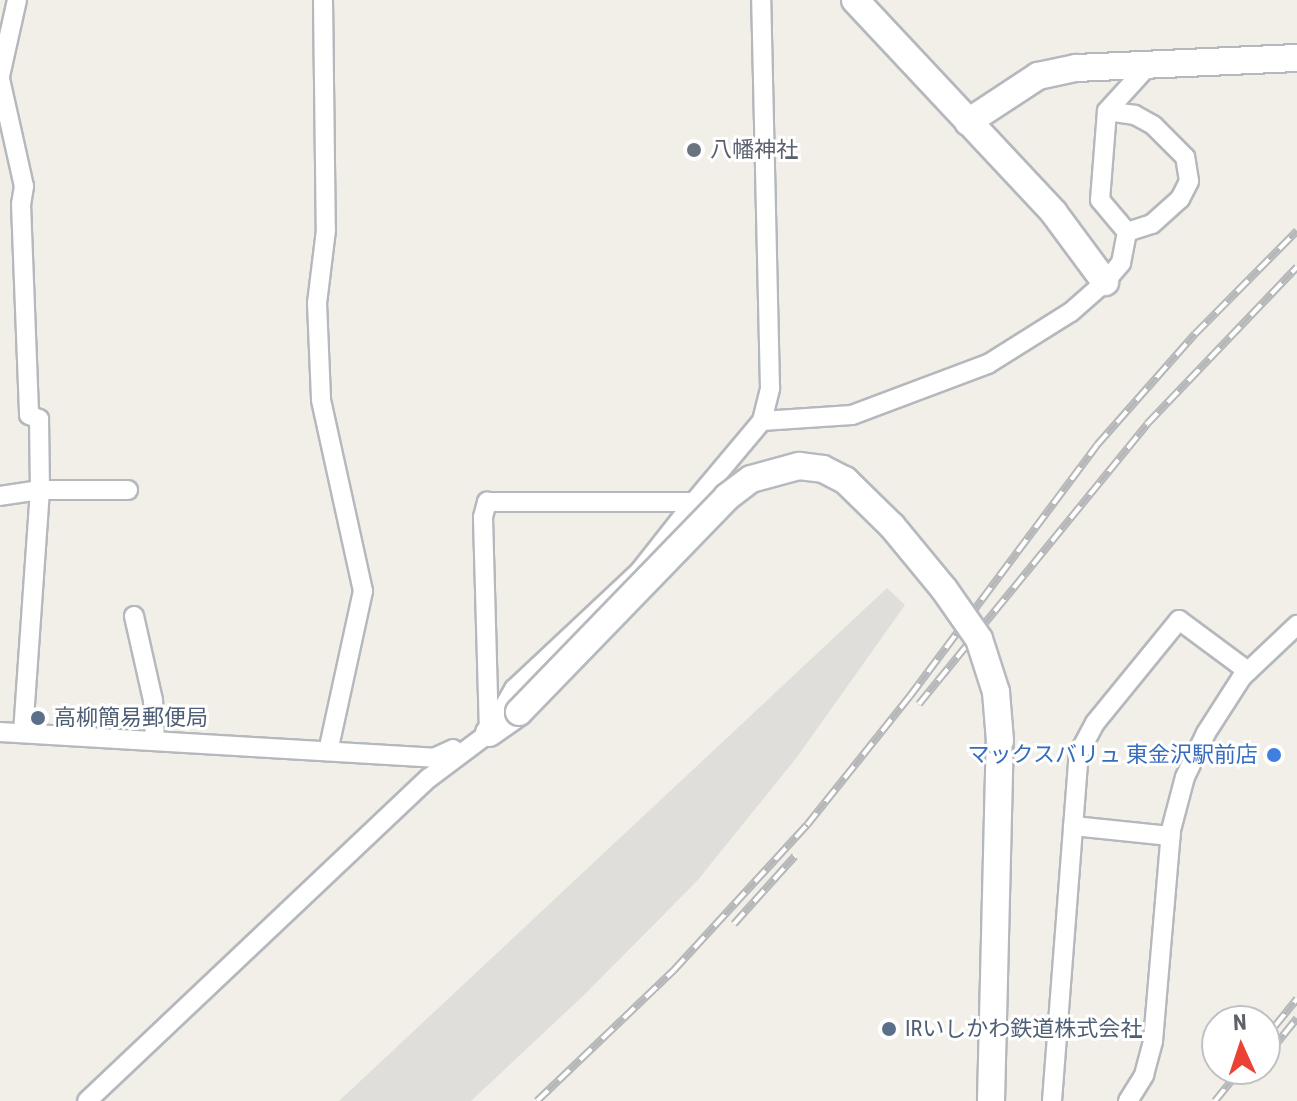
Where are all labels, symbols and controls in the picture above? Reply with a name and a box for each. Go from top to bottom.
place label: 八幡神社 [710,137,798,163]
marker: 八幡神社 [685,141,703,159]
place label: 高柳簡易郵便局 [54,705,208,731]
marker: 高柳簡易郵便局 [29,709,47,727]
place label: マックスバリュ 東金沢駅前店 [967,742,1258,768]
marker: マックスバリュ 東金沢駅前店 [1265,746,1283,764]
north arrow [1201,1005,1281,1085]
text: N [1232,1010,1247,1035]
place label: IRいしかわ鉄道株式会社 [905,1016,1142,1042]
marker: IRいしかわ鉄道株式会社 [880,1020,898,1038]

